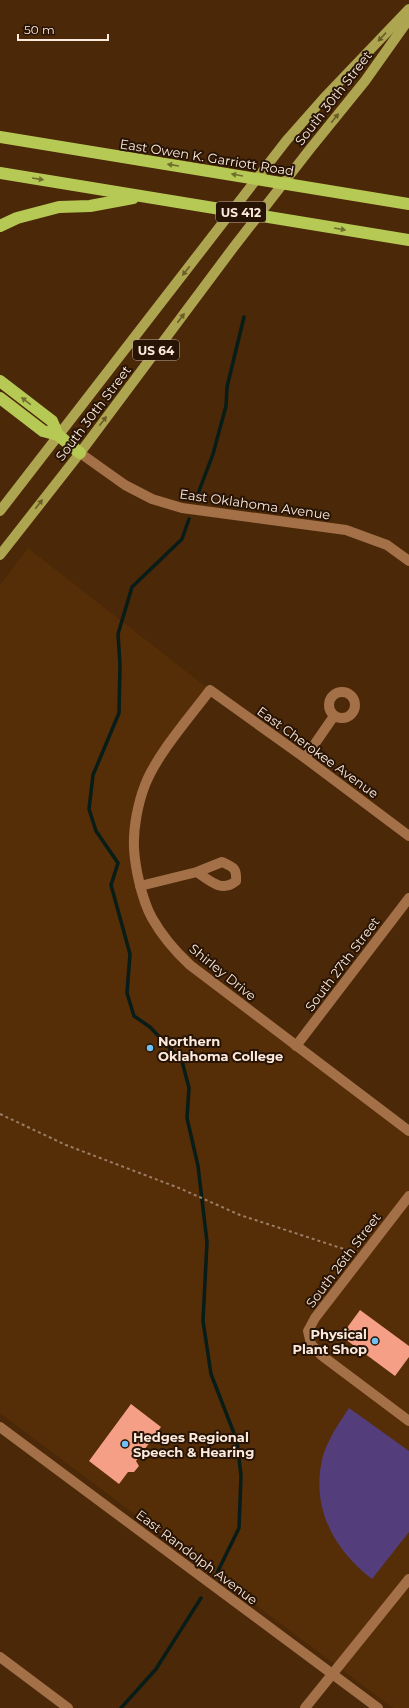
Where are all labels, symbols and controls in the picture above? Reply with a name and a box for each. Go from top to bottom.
scale bar [18,16,108,42]
text: 50 m [24,22,55,37]
one-way arrow [378,32,387,42]
street label: South 30th Street [291,48,375,148]
one-way arrow [330,113,339,124]
street label: East Owen K. Garriott Road [119,135,295,179]
one-way arrow [167,162,179,168]
one-way arrow [231,172,243,178]
one-way arrow [32,176,45,182]
road number: US 412 [216,202,266,222]
one-way arrow [333,226,346,232]
one-way arrow [182,265,190,276]
one-way arrow [177,312,185,323]
road number: US 64 [133,340,179,360]
street label: South 30th Street [52,362,134,464]
one-way arrow [21,397,31,405]
one-way arrow [99,416,107,427]
street label: East Oklahoma Avenue [179,485,332,523]
one-way arrow [35,499,43,510]
street label: East Cherokee Avenue [254,703,382,801]
street label: South 27th Street [301,914,383,1014]
street label: Shirley Drive [186,940,260,1004]
place label: Northern Oklahoma College [158,1033,283,1064]
marker: Northern Oklahoma College [145,1043,155,1053]
street label: South 26th Street [302,1210,384,1310]
place label: Physical Plant Shop [292,1326,367,1357]
marker: Physical Plant Shop [370,1336,380,1346]
place label: Hedges Regional Speech & Hearing [133,1429,254,1460]
marker: Hedges Regional Speech & Hearing [120,1439,130,1449]
street label: East Randolph Avenue [133,1506,261,1608]

